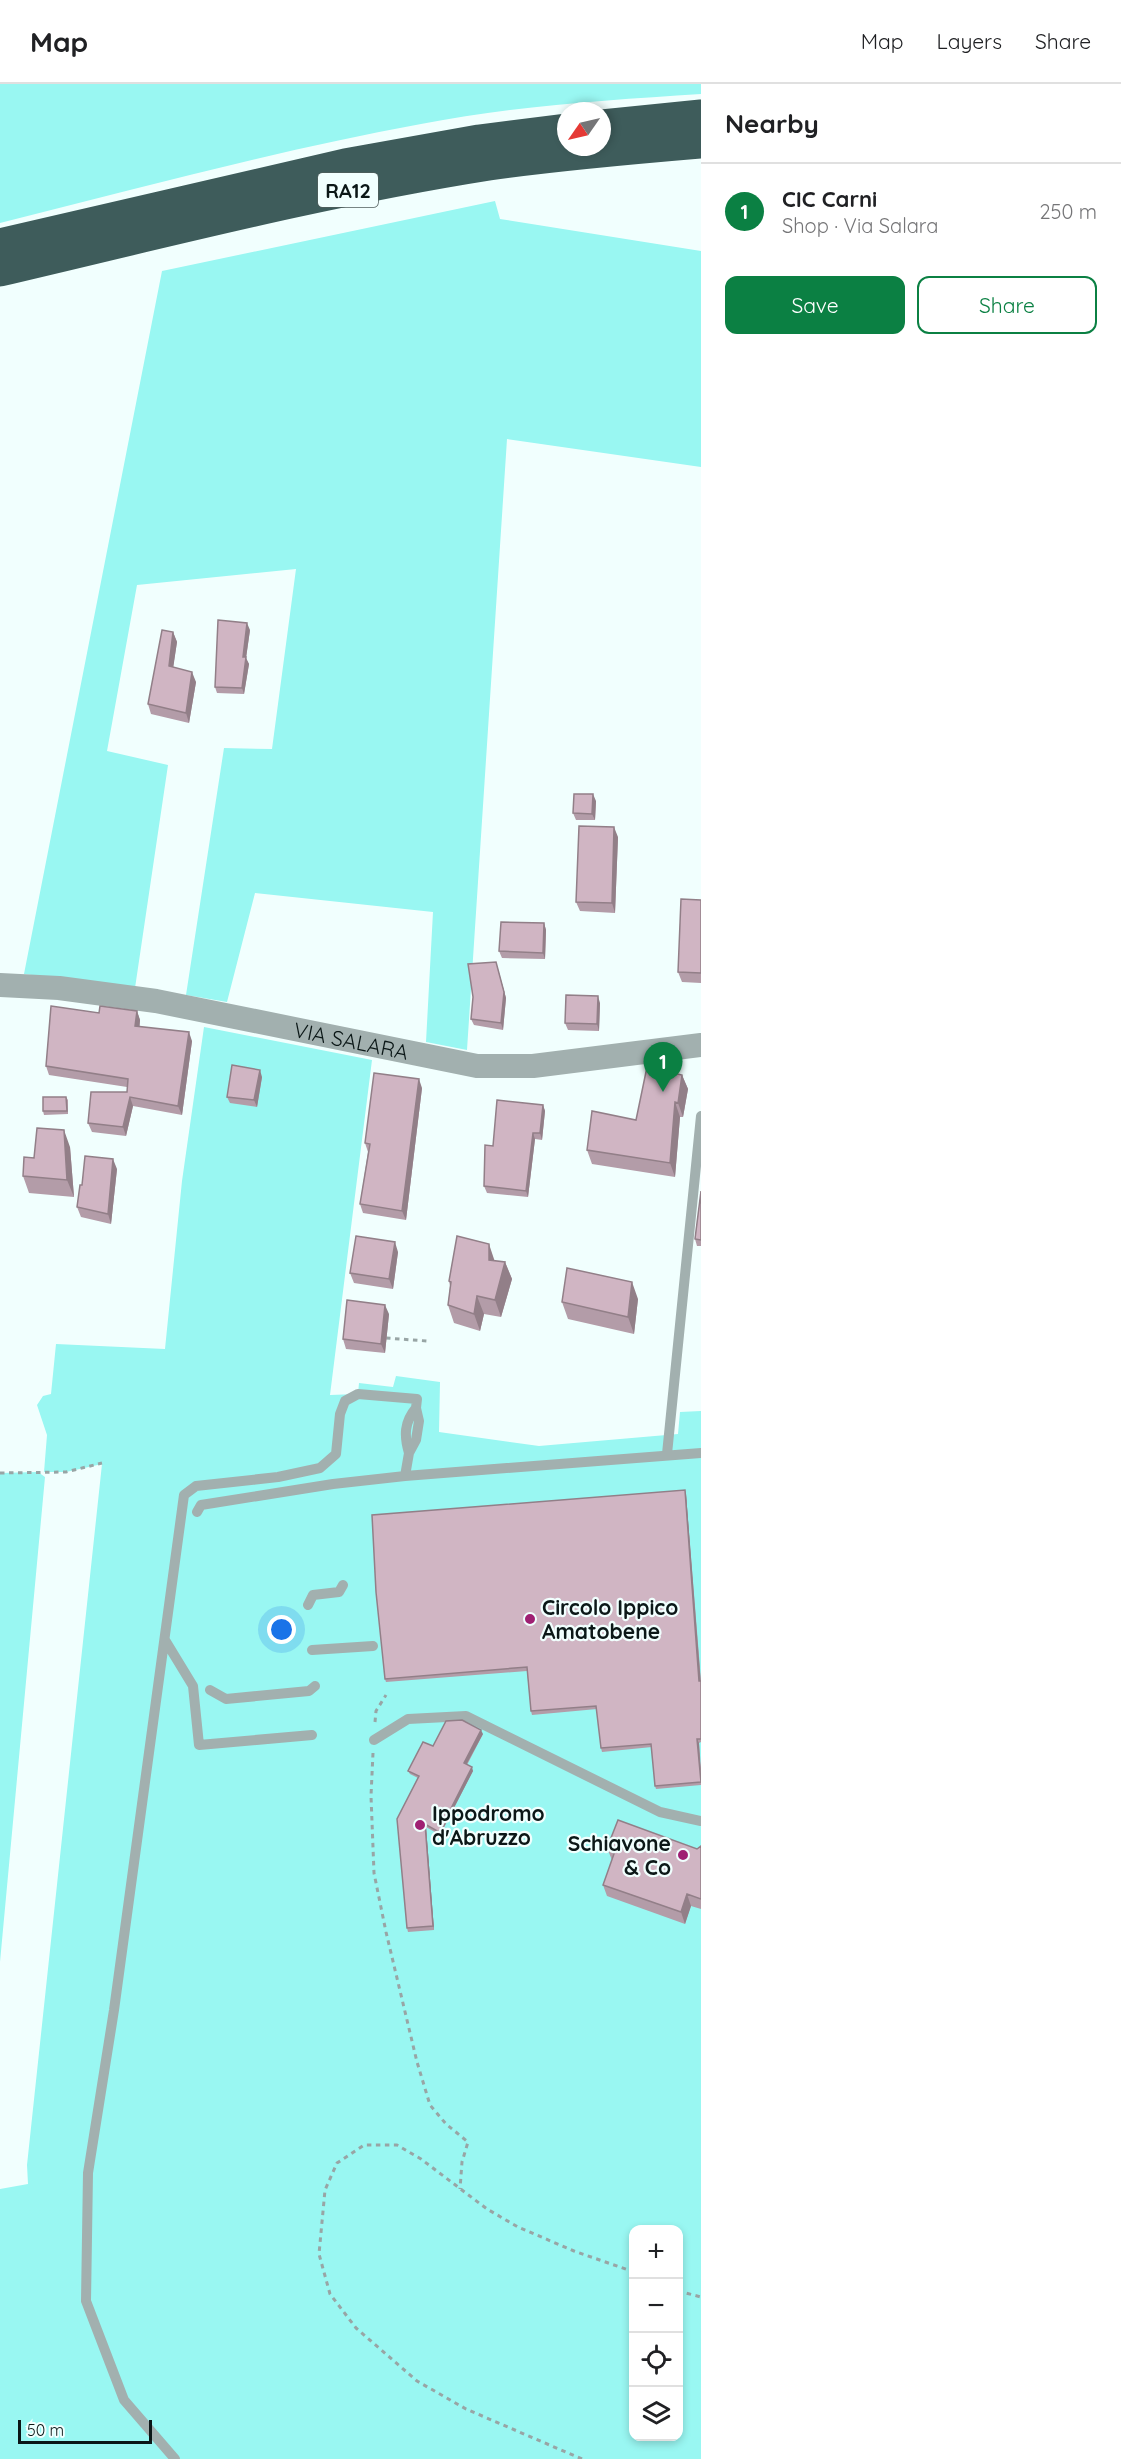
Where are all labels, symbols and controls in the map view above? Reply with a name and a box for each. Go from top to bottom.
text: Map [30,24,88,59]
text: Map [861,28,904,54]
text: Layers [937,28,1002,54]
text: Share [1035,28,1091,54]
north arrow [557,102,611,156]
text: Nearby [725,107,819,140]
road number: RA12 [318,173,378,207]
text: CIC Carni [782,185,877,213]
text: 1 [741,199,748,224]
text: 250 m [1039,199,1097,224]
text: Shop · Via Salara [782,213,938,238]
button: Save [725,276,905,334]
button: Share [917,276,1097,334]
street label: VIA SALARA [291,1016,411,1065]
pin: 1 [644,1042,682,1092]
place label: Circolo Ippico Amatobene [542,1594,678,1644]
marker: Circolo Ippico Amatobene [523,1612,537,1626]
your location [267,1615,296,1644]
place label: Ippodromo d'Abruzzo [432,1800,545,1850]
marker: Ippodromo d'Abruzzo [413,1818,427,1832]
place label: Schiavone & Co [568,1830,671,1880]
marker: Schiavone & Co [676,1848,690,1862]
map controls [629,2225,683,2441]
button: + [629,2225,683,2279]
button: − [629,2279,683,2333]
button: locate [629,2333,683,2387]
button: layers [629,2387,683,2441]
scale bar [18,2417,152,2444]
text: 50 m [27,2420,64,2440]

